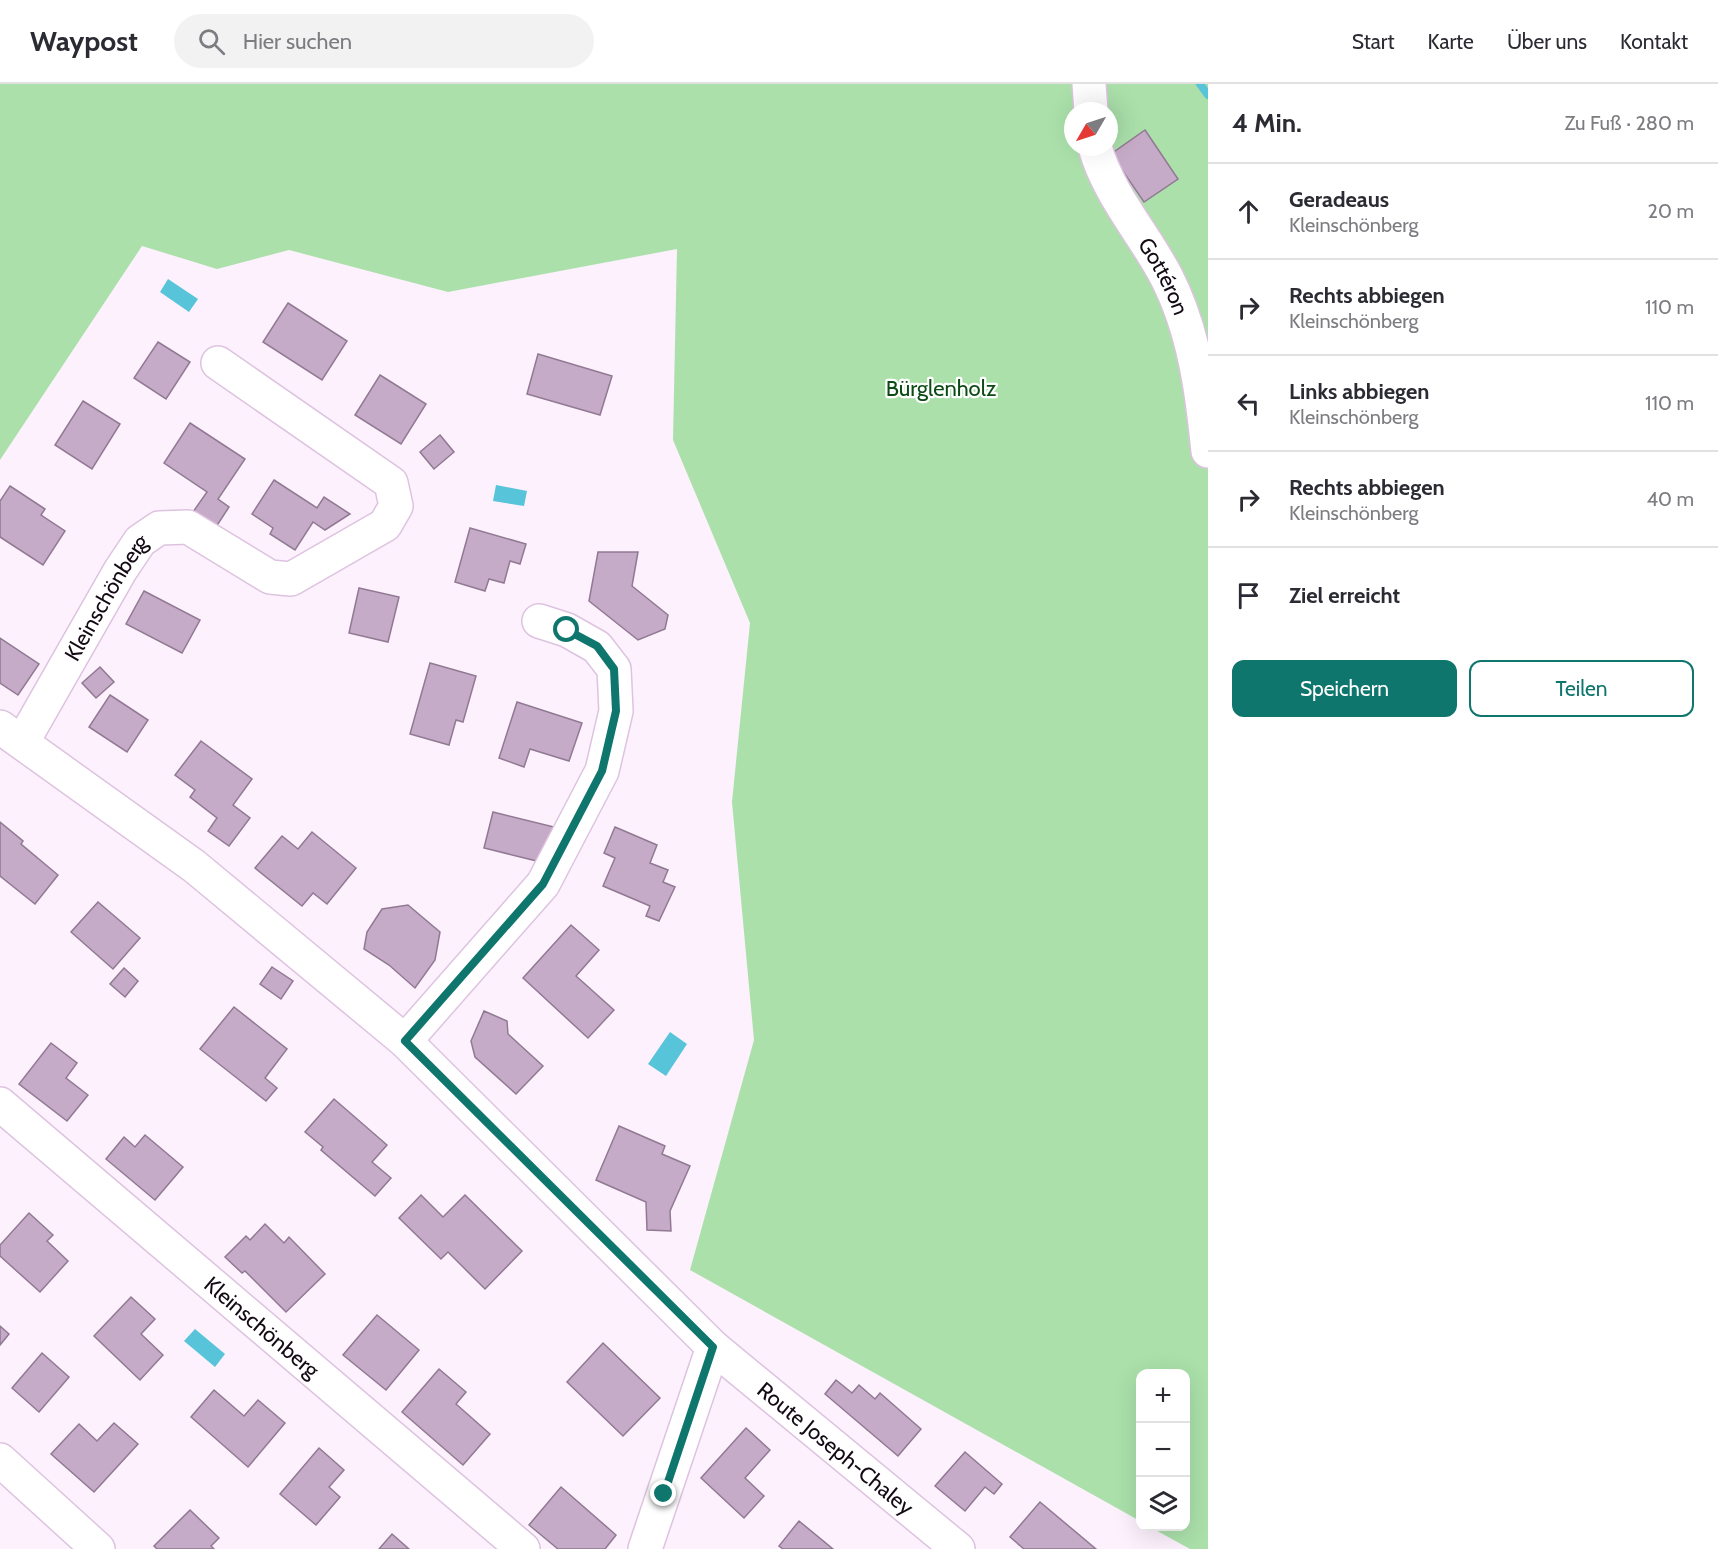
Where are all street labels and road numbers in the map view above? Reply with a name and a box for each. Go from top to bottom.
street label: Gottéron [1132,232,1194,319]
street label: Kleinschönberg [59,527,153,666]
street label: Kleinschönberg [199,1271,325,1384]
street label: Route Joseph-Chaley [752,1376,919,1521]

